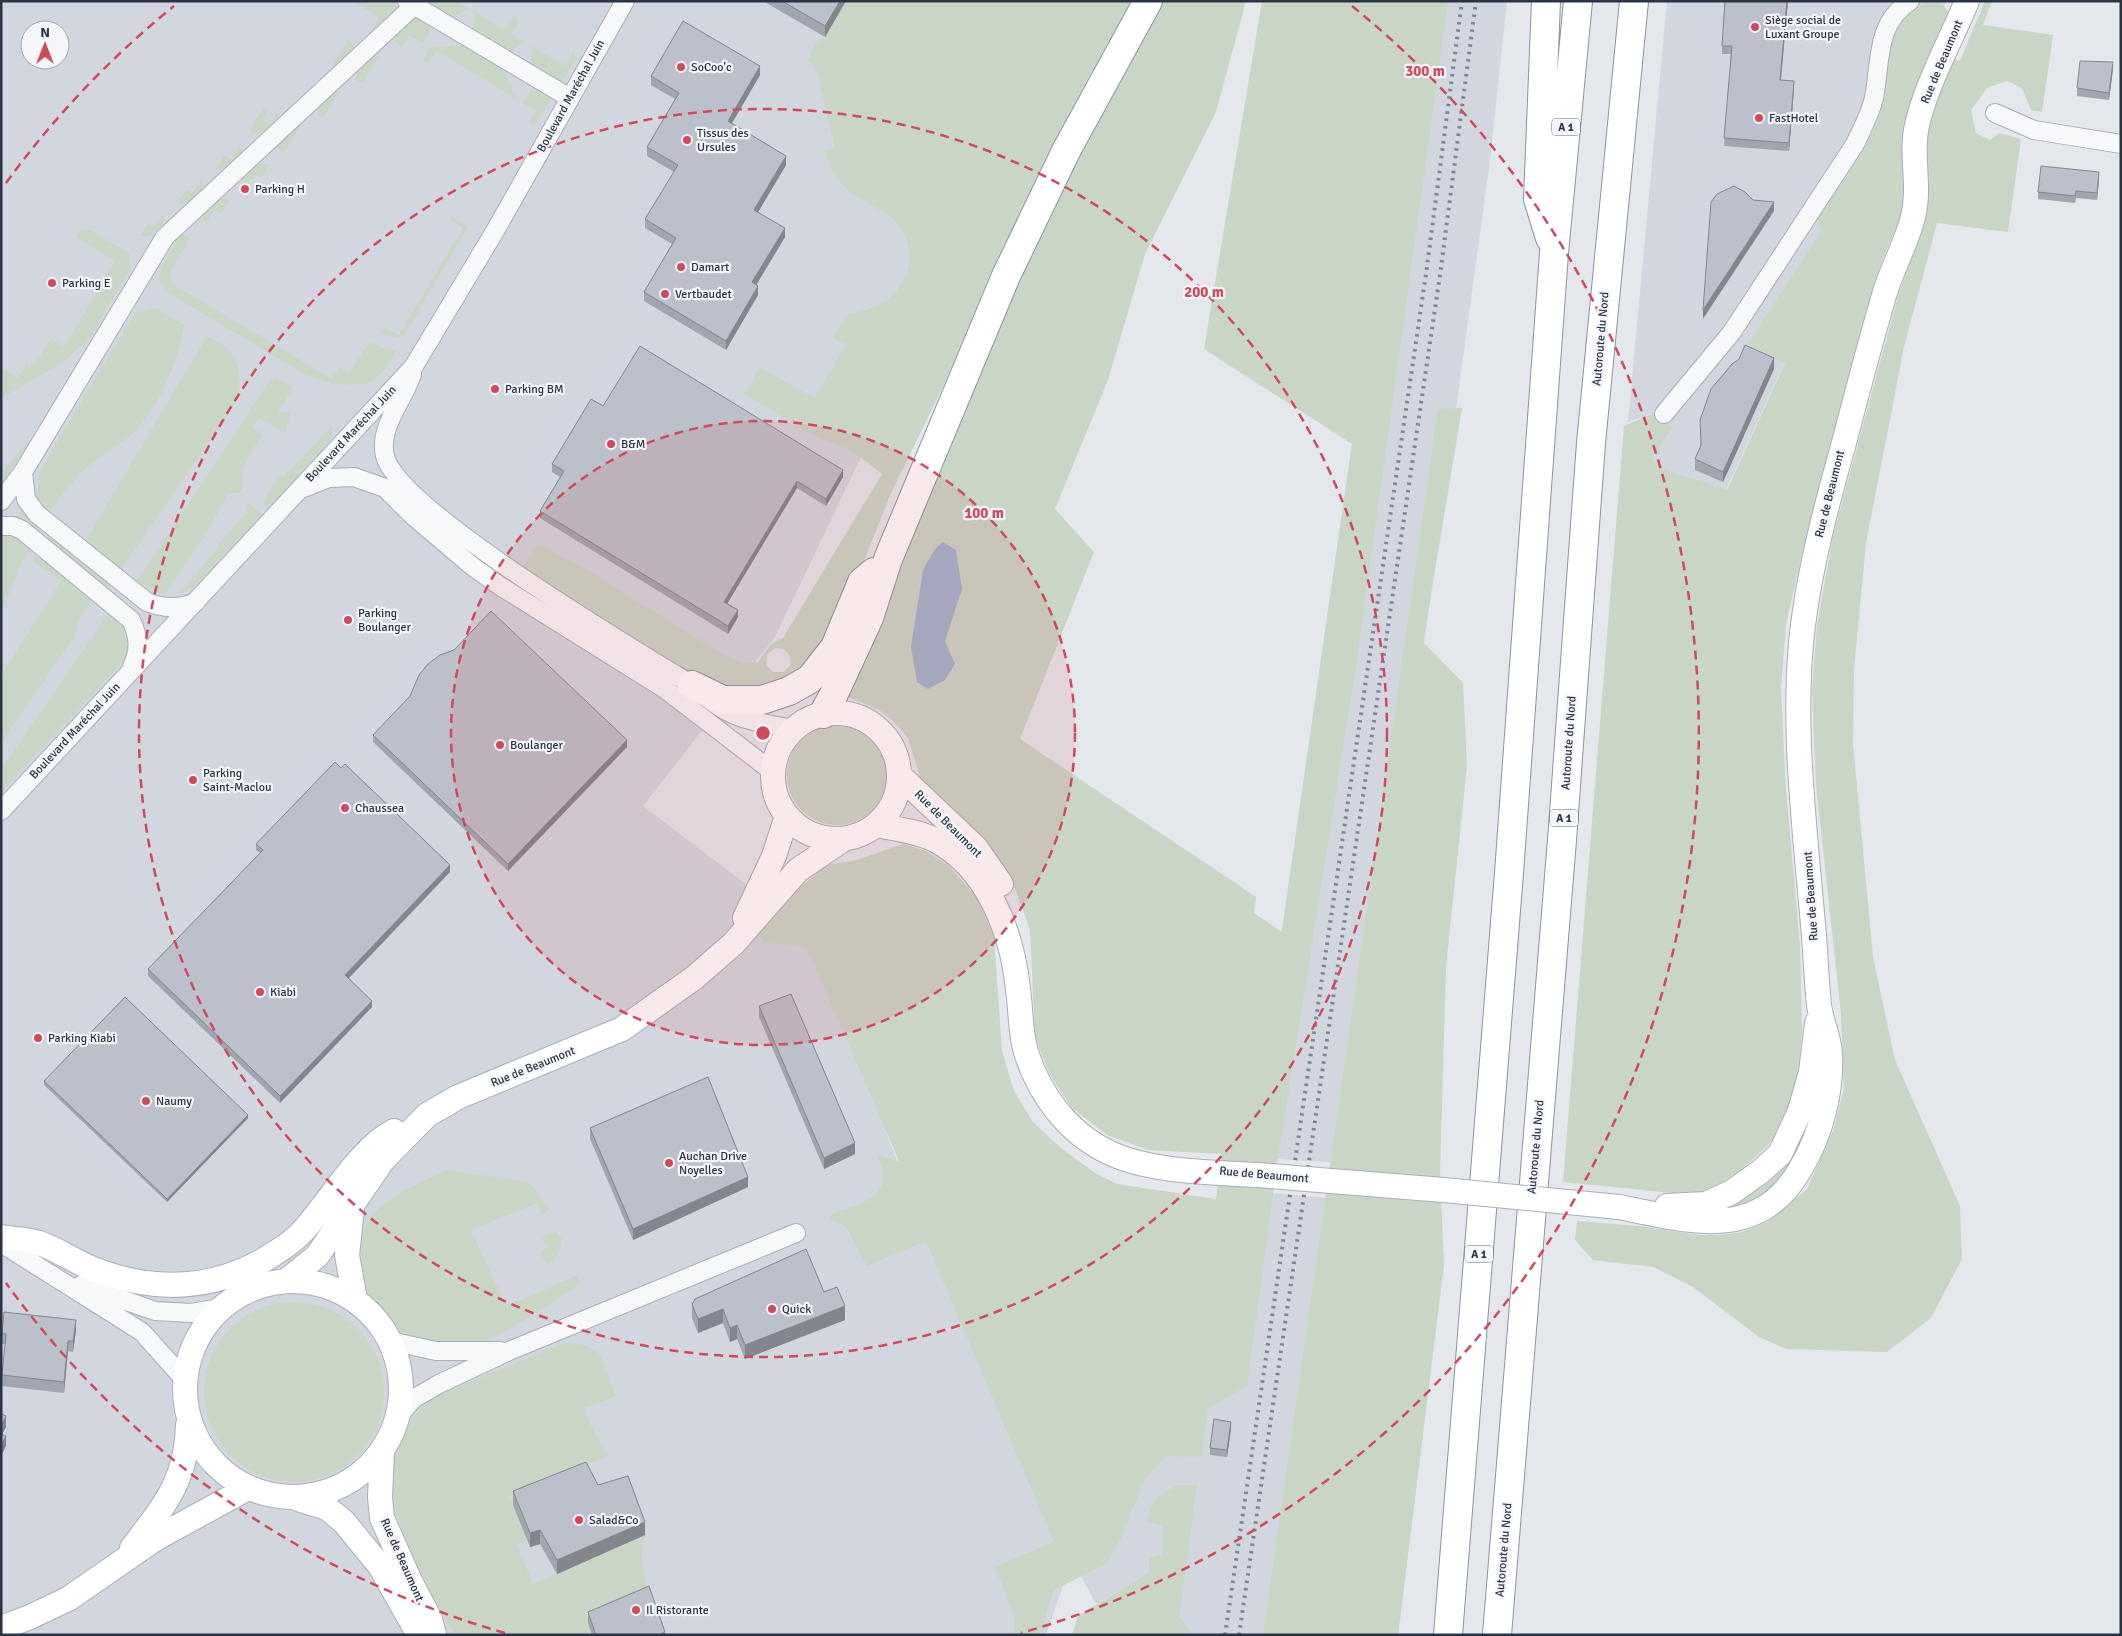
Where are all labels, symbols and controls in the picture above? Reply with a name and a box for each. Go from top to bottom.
place label: Siège social de Luxant Groupe [1765,13,1841,42]
street label: Rue de Beaumont [1918,18,1966,106]
north arrow [20,20,70,70]
marker: Siège social de Luxant Groupe [1749,21,1761,33]
text: N [40,24,50,41]
street label: Boulevard Maréchal Juin [534,37,608,155]
place label: SoCoo'c [691,60,732,75]
marker: SoCoo'c [675,61,687,73]
text: 300 m [1405,62,1445,80]
place label: FastHotel [1769,111,1819,126]
marker: FastHotel [1753,112,1765,124]
road number: A 1 [1552,118,1580,136]
place label: Tissus des Ursules [697,126,749,155]
marker: Tissus des Ursules [681,134,693,146]
place label: Parking H [255,182,305,197]
marker: Parking H [239,183,251,195]
place label: Damart [691,260,729,275]
marker: Damart [675,261,687,273]
place label: Parking E [62,276,111,291]
marker: Parking E [46,277,58,289]
text: 200 m [1184,283,1224,301]
place label: Vertbaudet [675,287,732,302]
marker: Vertbaudet [659,288,671,300]
street label: Autoroute du Nord [1589,291,1613,387]
place label: Parking BM [505,382,564,397]
street label: Boulevard Maréchal Juin [302,383,400,485]
marker: Parking BM [489,383,501,395]
place label: B&M [621,437,645,452]
marker: B&M [605,438,617,450]
street label: Rue de Beaumont [1812,449,1848,539]
text: 100 m [964,504,1004,522]
place label: Parking Boulanger [358,606,412,635]
marker: Parking Boulanger [342,614,354,626]
street label: Boulevard Maréchal Juin [26,680,124,782]
street label: Autoroute du Nord [1558,695,1580,791]
centre of rings [754,724,772,742]
place label: Boulanger [510,738,564,753]
marker: Boulanger [494,739,506,751]
place label: Parking Saint-Maclou [203,766,272,795]
marker: Parking Saint-Maclou [187,774,199,786]
street label: Rue de Beaumont [911,787,985,861]
place label: Chaussea [355,801,404,816]
marker: Chaussea [339,802,351,814]
road number: A 1 [1550,810,1578,826]
street label: Rue de Beaumont [1800,851,1822,941]
place label: Kiabi [270,985,296,1000]
marker: Kiabi [254,986,266,998]
place label: Parking Kiabi [48,1031,116,1046]
marker: Parking Kiabi [32,1032,44,1044]
street label: Rue de Beaumont [489,1043,577,1091]
place label: Naumy [156,1094,192,1109]
marker: Naumy [140,1095,152,1107]
street label: Autoroute du Nord [1524,1099,1548,1195]
place label: Auchan Drive Noyelles [679,1149,747,1178]
marker: Auchan Drive Noyelles [663,1157,675,1169]
street label: Rue de Beaumont [1219,1164,1309,1186]
road number: A 1 [1465,1246,1493,1262]
place label: Quick [782,1302,811,1317]
marker: Quick [766,1303,778,1315]
street label: Autoroute du Nord [1492,1502,1516,1598]
place label: Salad&Co [589,1513,639,1528]
marker: Salad&Co [573,1514,585,1526]
street label: Rue de Beaumont [377,1516,427,1604]
place label: Il Ristorante [646,1603,709,1618]
marker: Il Ristorante [630,1604,642,1616]

